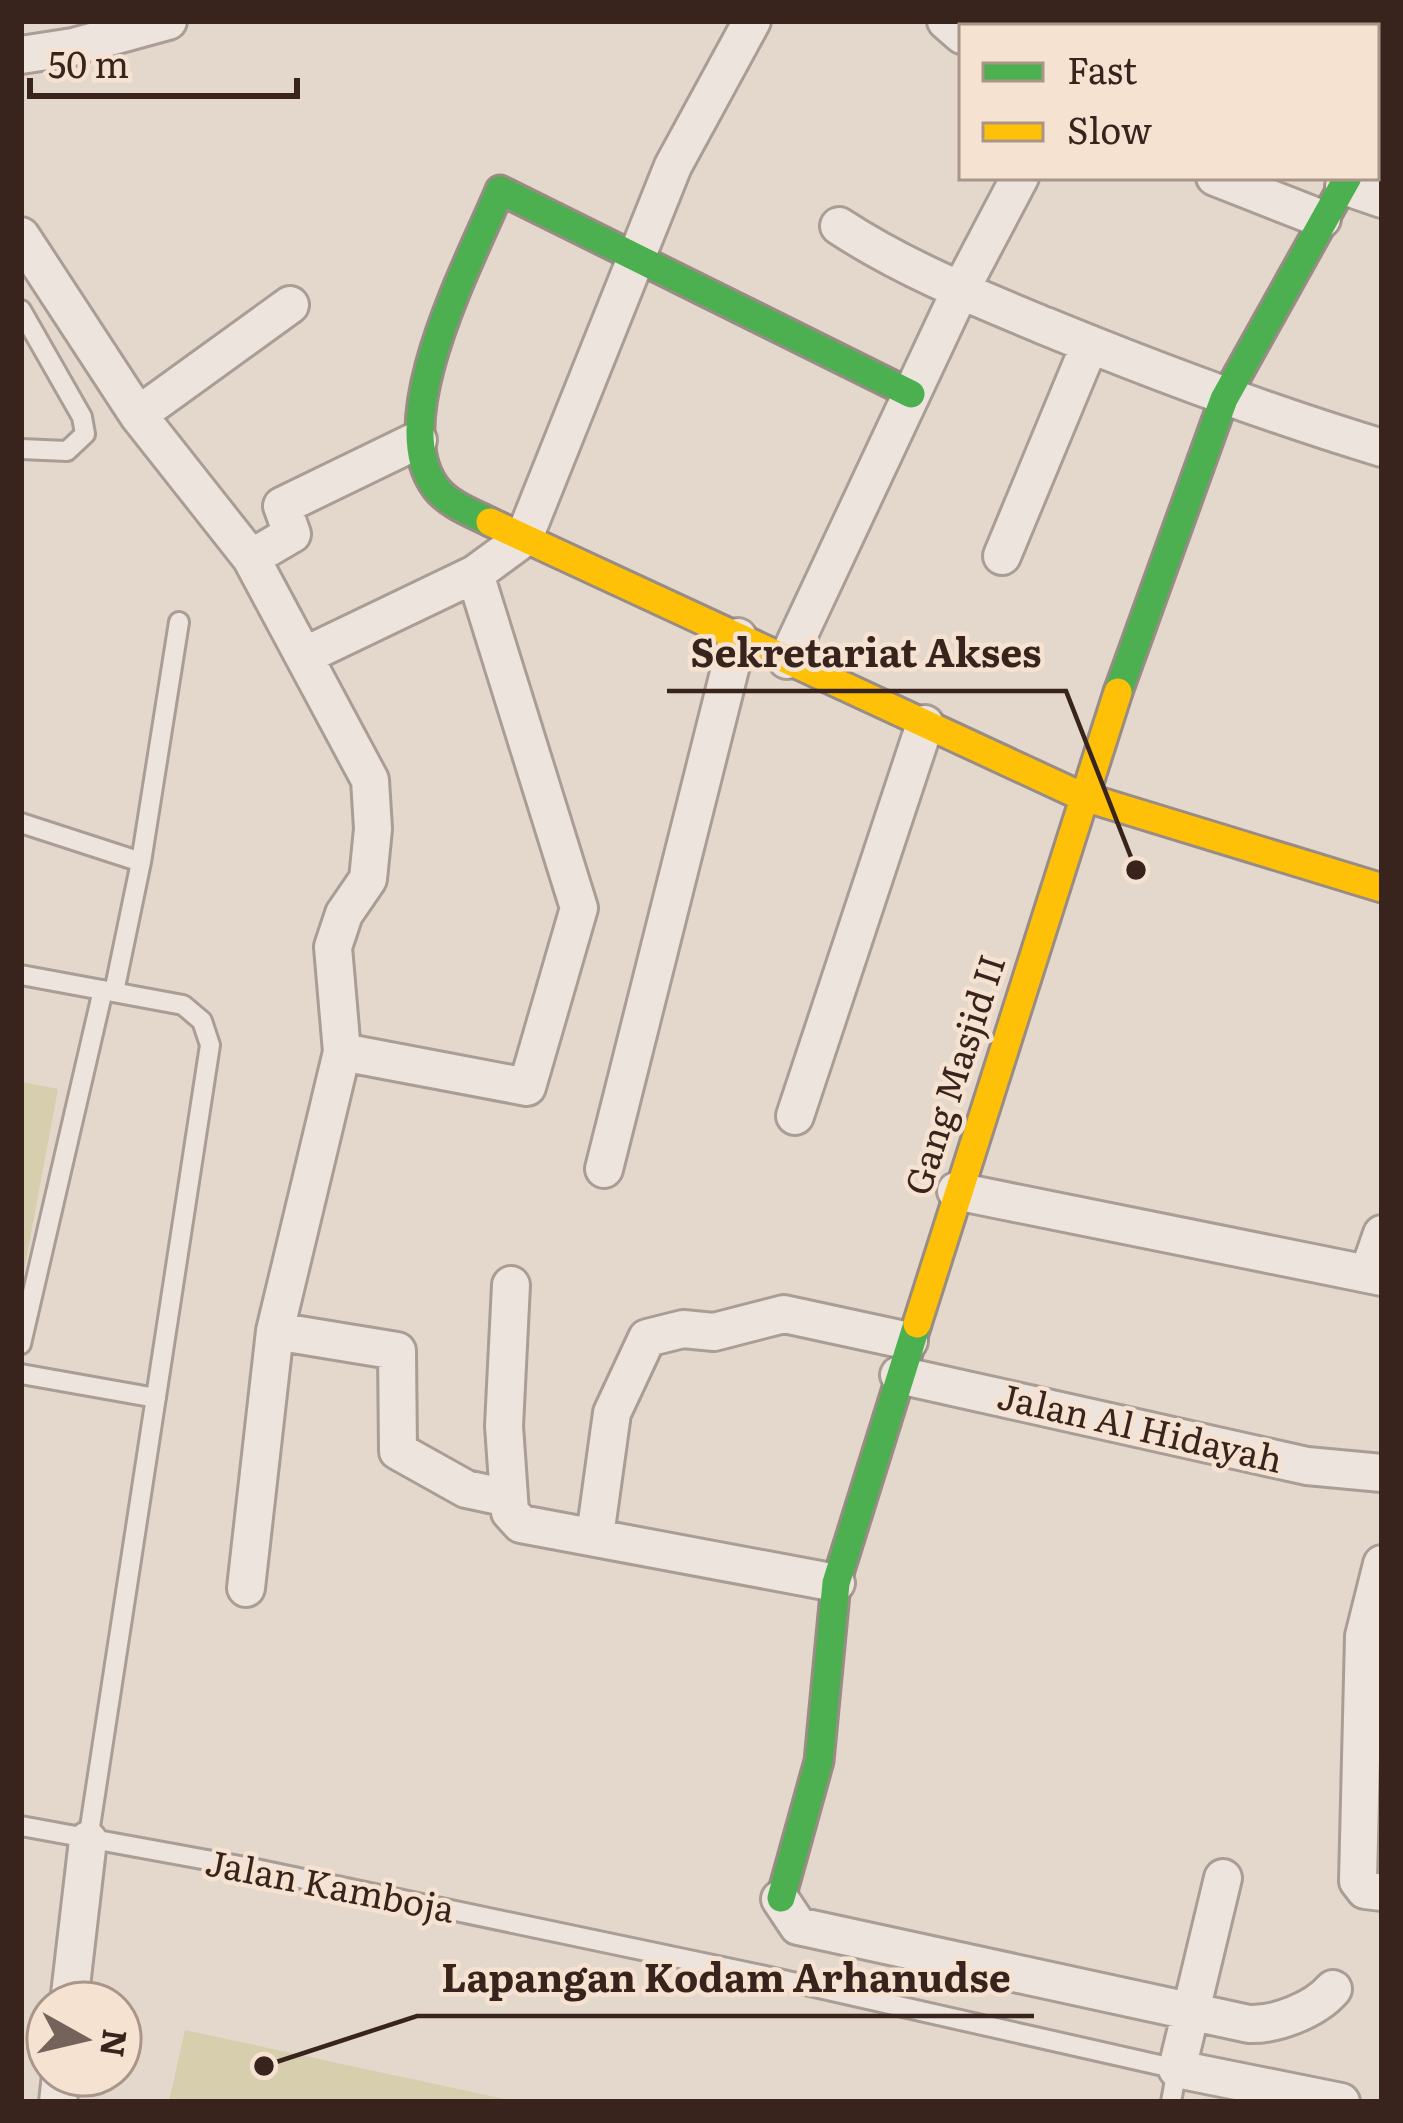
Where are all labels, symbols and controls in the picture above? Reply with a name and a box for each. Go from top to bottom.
scale bar [30,24,297,98]
legend [959,24,1379,180]
text: 50 m [48,36,129,89]
text: Fast [1067,42,1138,95]
text: Slow [1067,102,1152,155]
callout: Sekretariat Akses [667,616,1066,691]
text: Sekretariat Akses [690,621,1042,679]
street label: Gang Masjid II [889,947,1016,1201]
street label: Jalan Al Hidayah [993,1367,1288,1484]
street label: Jalan Kamboja [201,1833,460,1934]
callout: Lapangan Kodam Arhanudse [417,1941,1034,2016]
text: Lapangan Kodam Arhanudse [441,1946,1011,2004]
north arrow [24,1979,144,2099]
text: N [90,2026,142,2061]

